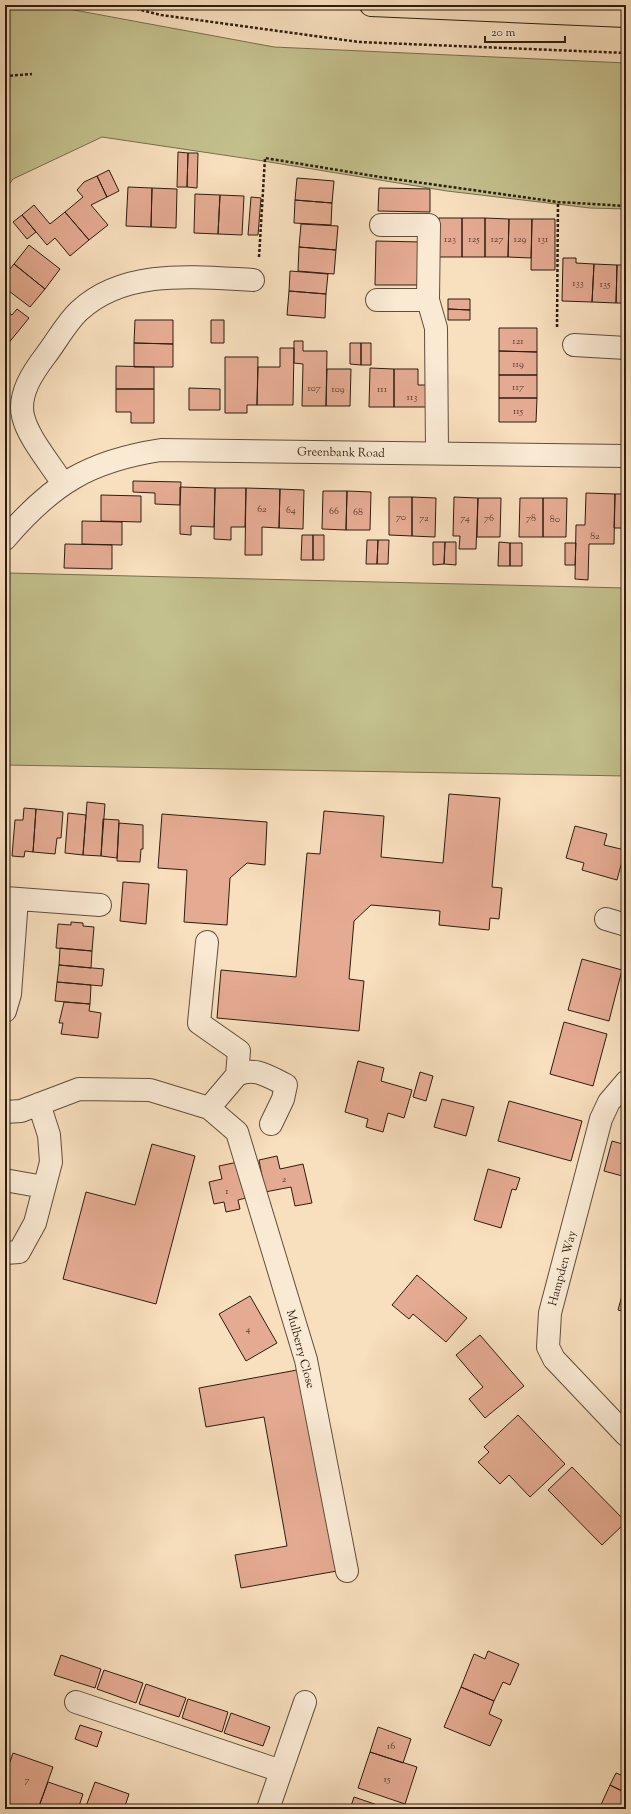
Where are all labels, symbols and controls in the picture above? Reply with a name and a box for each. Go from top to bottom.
scale bar [485,18,565,44]
text: 20 m [491,24,516,42]
house number: 123 [444,232,456,247]
house number: 125 [468,232,480,247]
house number: 127 [490,232,504,247]
house number: 129 [514,232,527,247]
house number: 131 [538,232,549,247]
house number: 133 [572,276,584,291]
house number: 135 [600,277,611,292]
house number: 121 [512,334,524,349]
house number: 119 [512,357,524,372]
house number: 117 [512,380,524,395]
house number: 107 [307,381,321,396]
house number: 109 [331,382,345,397]
house number: 111 [377,382,388,397]
house number: 113 [407,390,417,405]
house number: 115 [513,404,524,419]
street label: Greenbank Road [297,443,385,463]
house number: 62 [257,502,267,517]
house number: 64 [286,503,296,518]
house number: 66 [329,504,339,519]
house number: 68 [353,505,363,520]
house number: 70 [396,510,406,525]
house number: 72 [419,511,429,526]
house number: 74 [460,511,470,526]
house number: 76 [484,511,494,526]
house number: 78 [526,511,536,526]
house number: 80 [550,512,560,527]
house number: 82 [590,529,600,544]
house number: 2 [282,1172,287,1187]
house number: 1 [225,1184,229,1199]
street label: Hampden Way [544,1229,582,1308]
street label: Mulberry Close [281,1308,319,1391]
house number: 4 [245,1322,251,1337]
house number: 16 [387,1739,395,1754]
house number: 15 [384,1772,391,1787]
house number: 7 [24,1773,30,1788]

